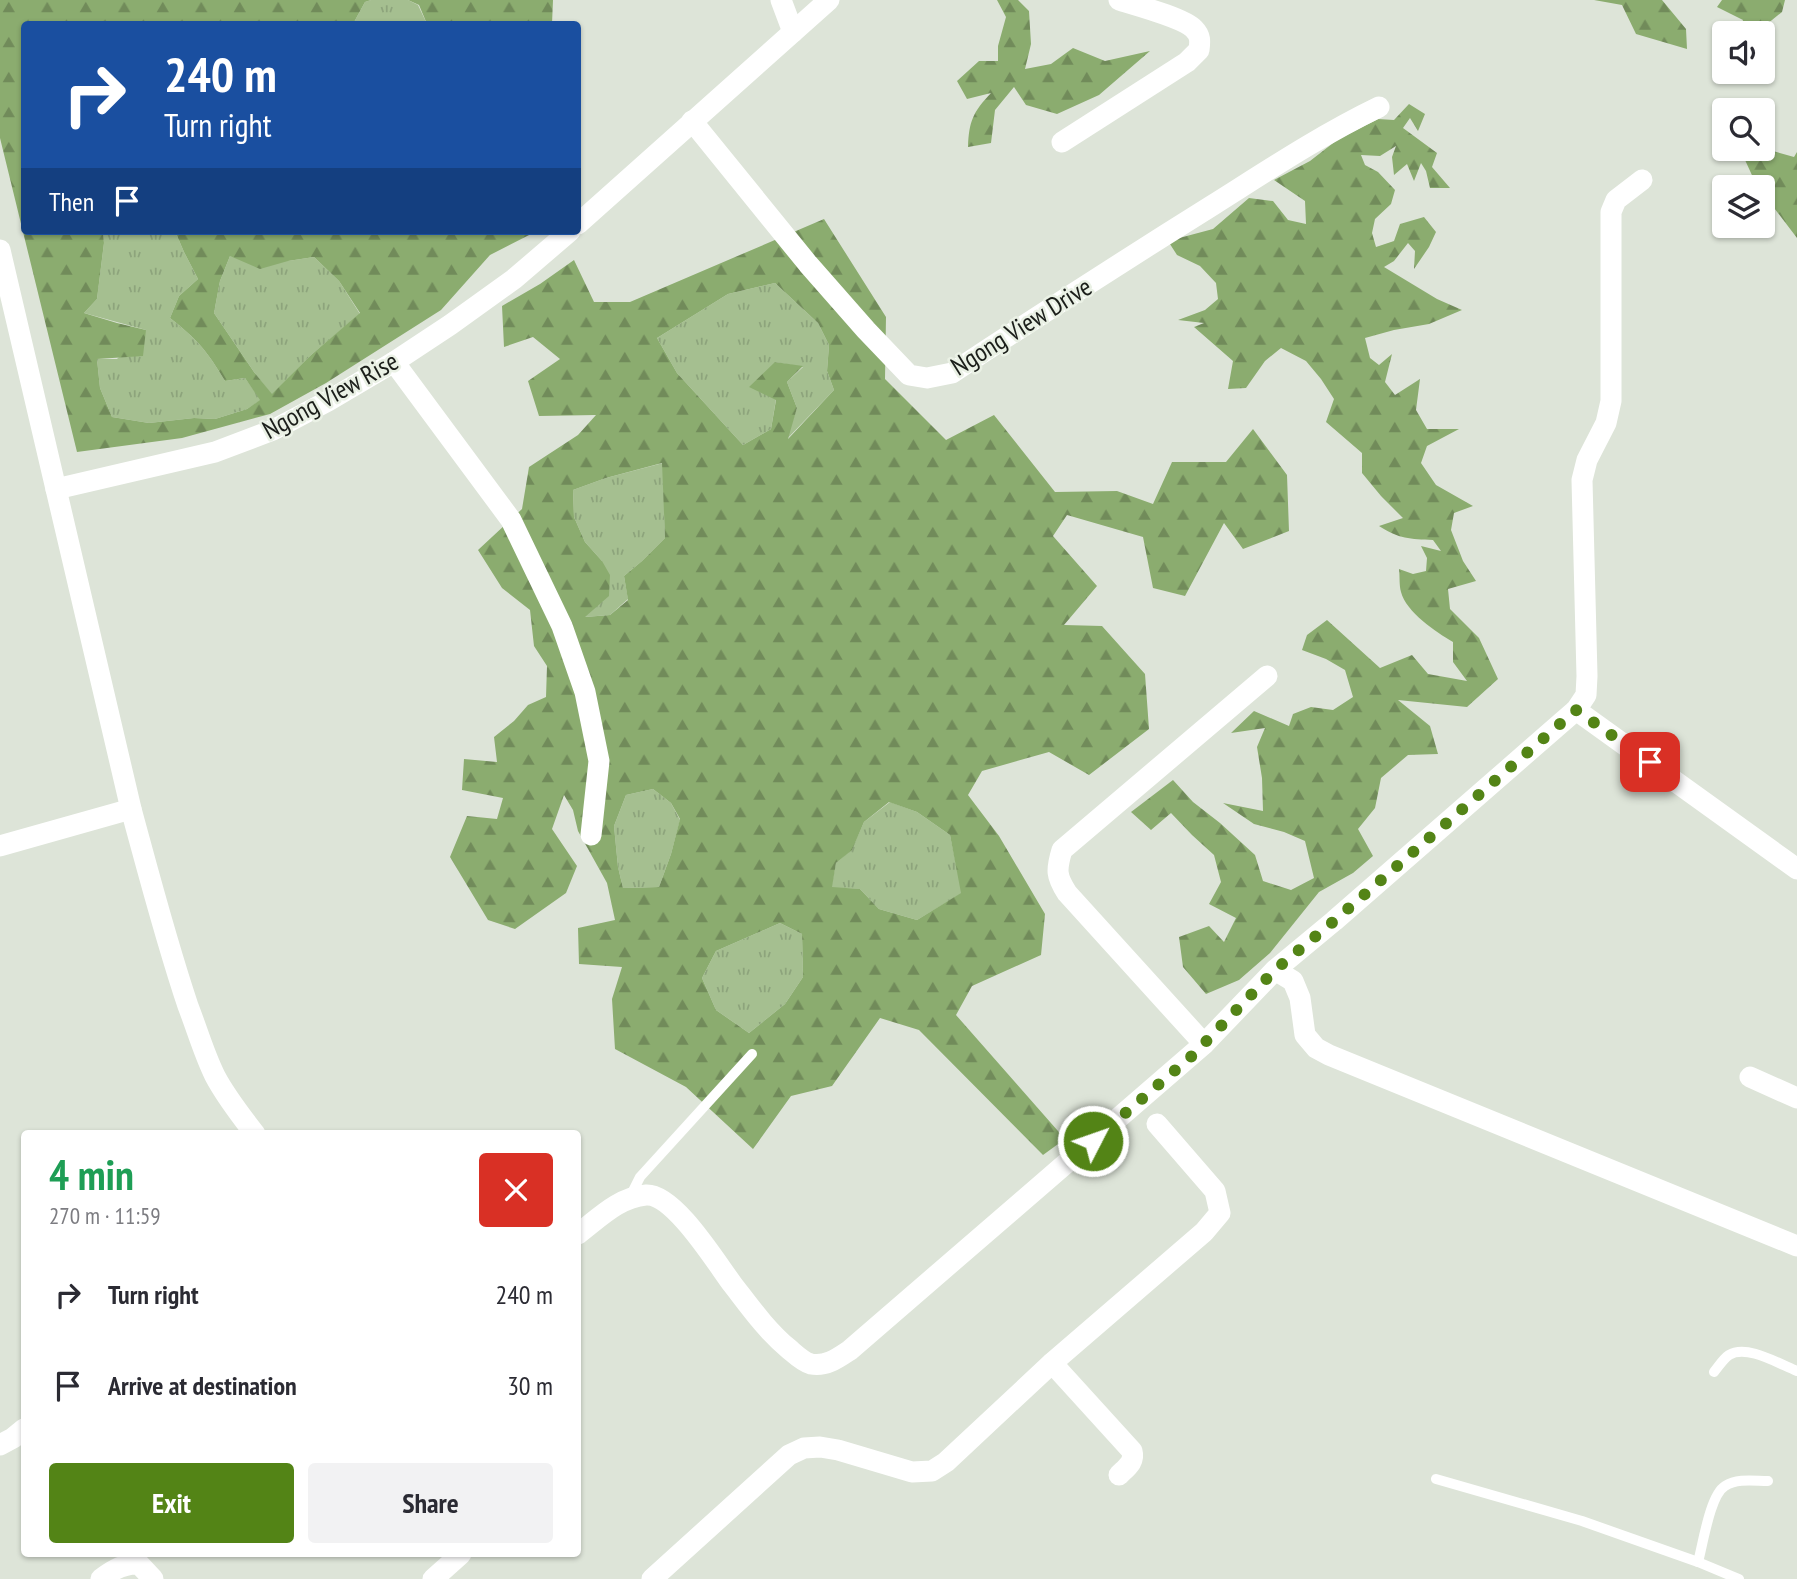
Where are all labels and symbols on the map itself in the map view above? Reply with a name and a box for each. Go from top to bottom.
street label: Ngong View Drive [944,270,1098,382]
street label: Ngong View Rise [256,344,404,446]
pin [1620,732,1680,792]
position arrow [1056,1104,1130,1178]

